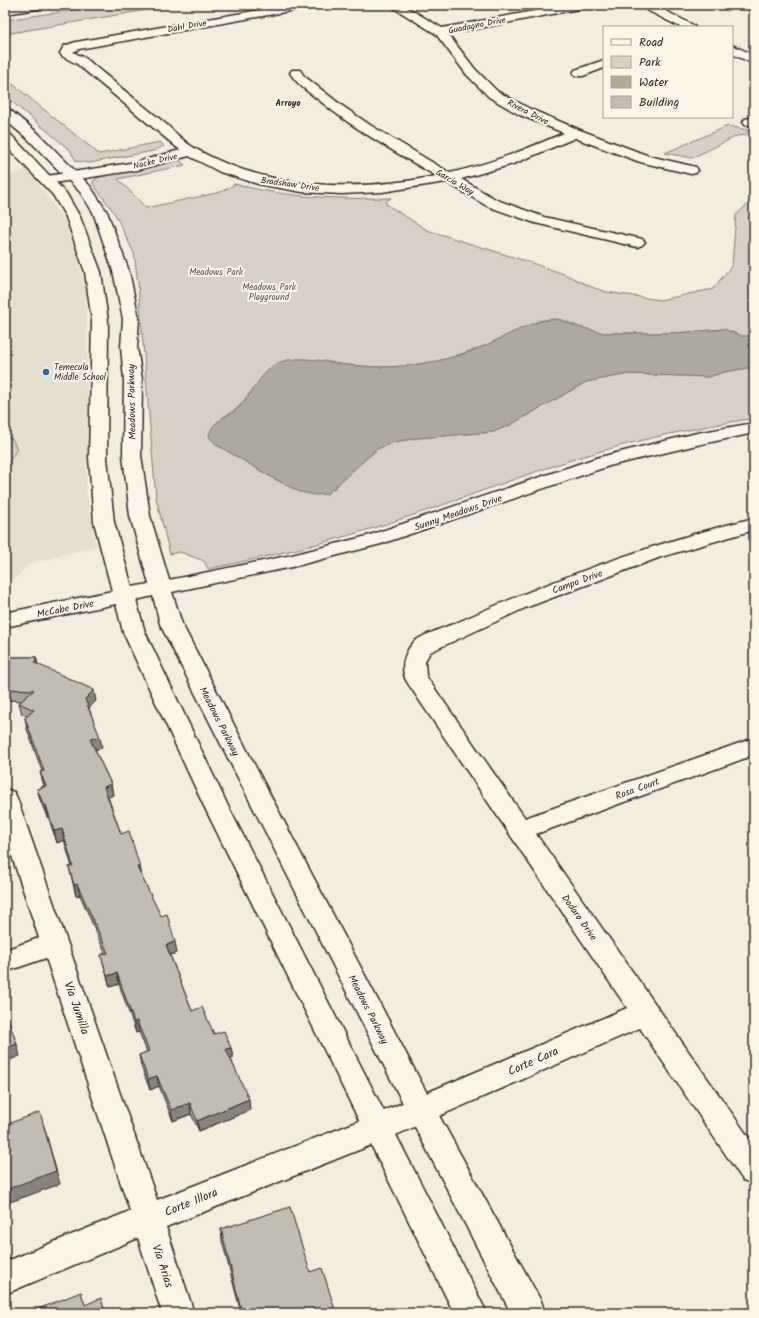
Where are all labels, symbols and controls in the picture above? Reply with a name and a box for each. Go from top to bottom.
street label: Guadagno Drive [447,13,507,38]
street label: Dahl Drive [166,16,208,37]
legend [603,26,733,118]
text: Road [639,33,664,52]
text: Park [639,53,661,72]
text: Water [639,73,669,92]
text: Building [639,93,679,112]
district label: Arroyo [275,96,301,111]
street label: Rivera Drive [504,96,551,129]
street label: Nacke Drive [132,149,179,174]
street label: Garcia Way [433,165,477,200]
street label: Bradshaw Drive [260,173,320,196]
park label: Meadows Park [189,265,244,280]
park label: Meadows Park Playground [242,280,297,305]
place label: Temecula Middle School [54,360,107,385]
street label: Meadows Parkway [123,364,141,440]
marker: Temecula Middle School [41,367,51,377]
street label: Sunny Meadows Drive [412,490,505,535]
street label: Campo Drive [550,565,605,598]
street label: McCabe Drive [35,596,95,622]
street label: Meadows Parkway [195,684,244,759]
street label: Rosa Court [613,774,662,804]
street label: Dodaro Drive [557,891,601,944]
street label: Meadows Parkway [344,972,393,1047]
street label: Via Jumilla [59,979,95,1038]
street label: Corte Cara [505,1042,562,1081]
street label: Corte Illora [162,1183,221,1222]
street label: Via Arias [147,1242,178,1290]

